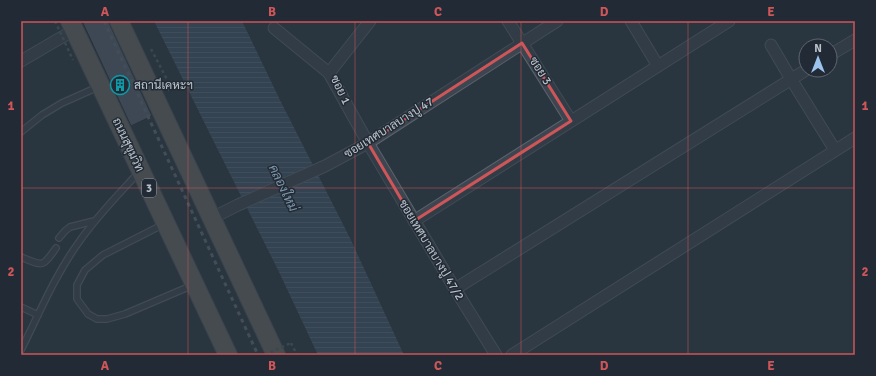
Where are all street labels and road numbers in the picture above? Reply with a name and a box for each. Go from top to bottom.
street label: ซอย 3 [526,54,554,88]
street label: ซอย 1 [327,73,353,107]
street label: ซอยเทศบาลบางปู 47 [341,94,437,162]
street label: ถนนสุขุมวิท [108,116,147,175]
road number: 3 [142,179,156,197]
street label: ซอยเทศบาลบางปู 47/2 [395,197,467,303]

